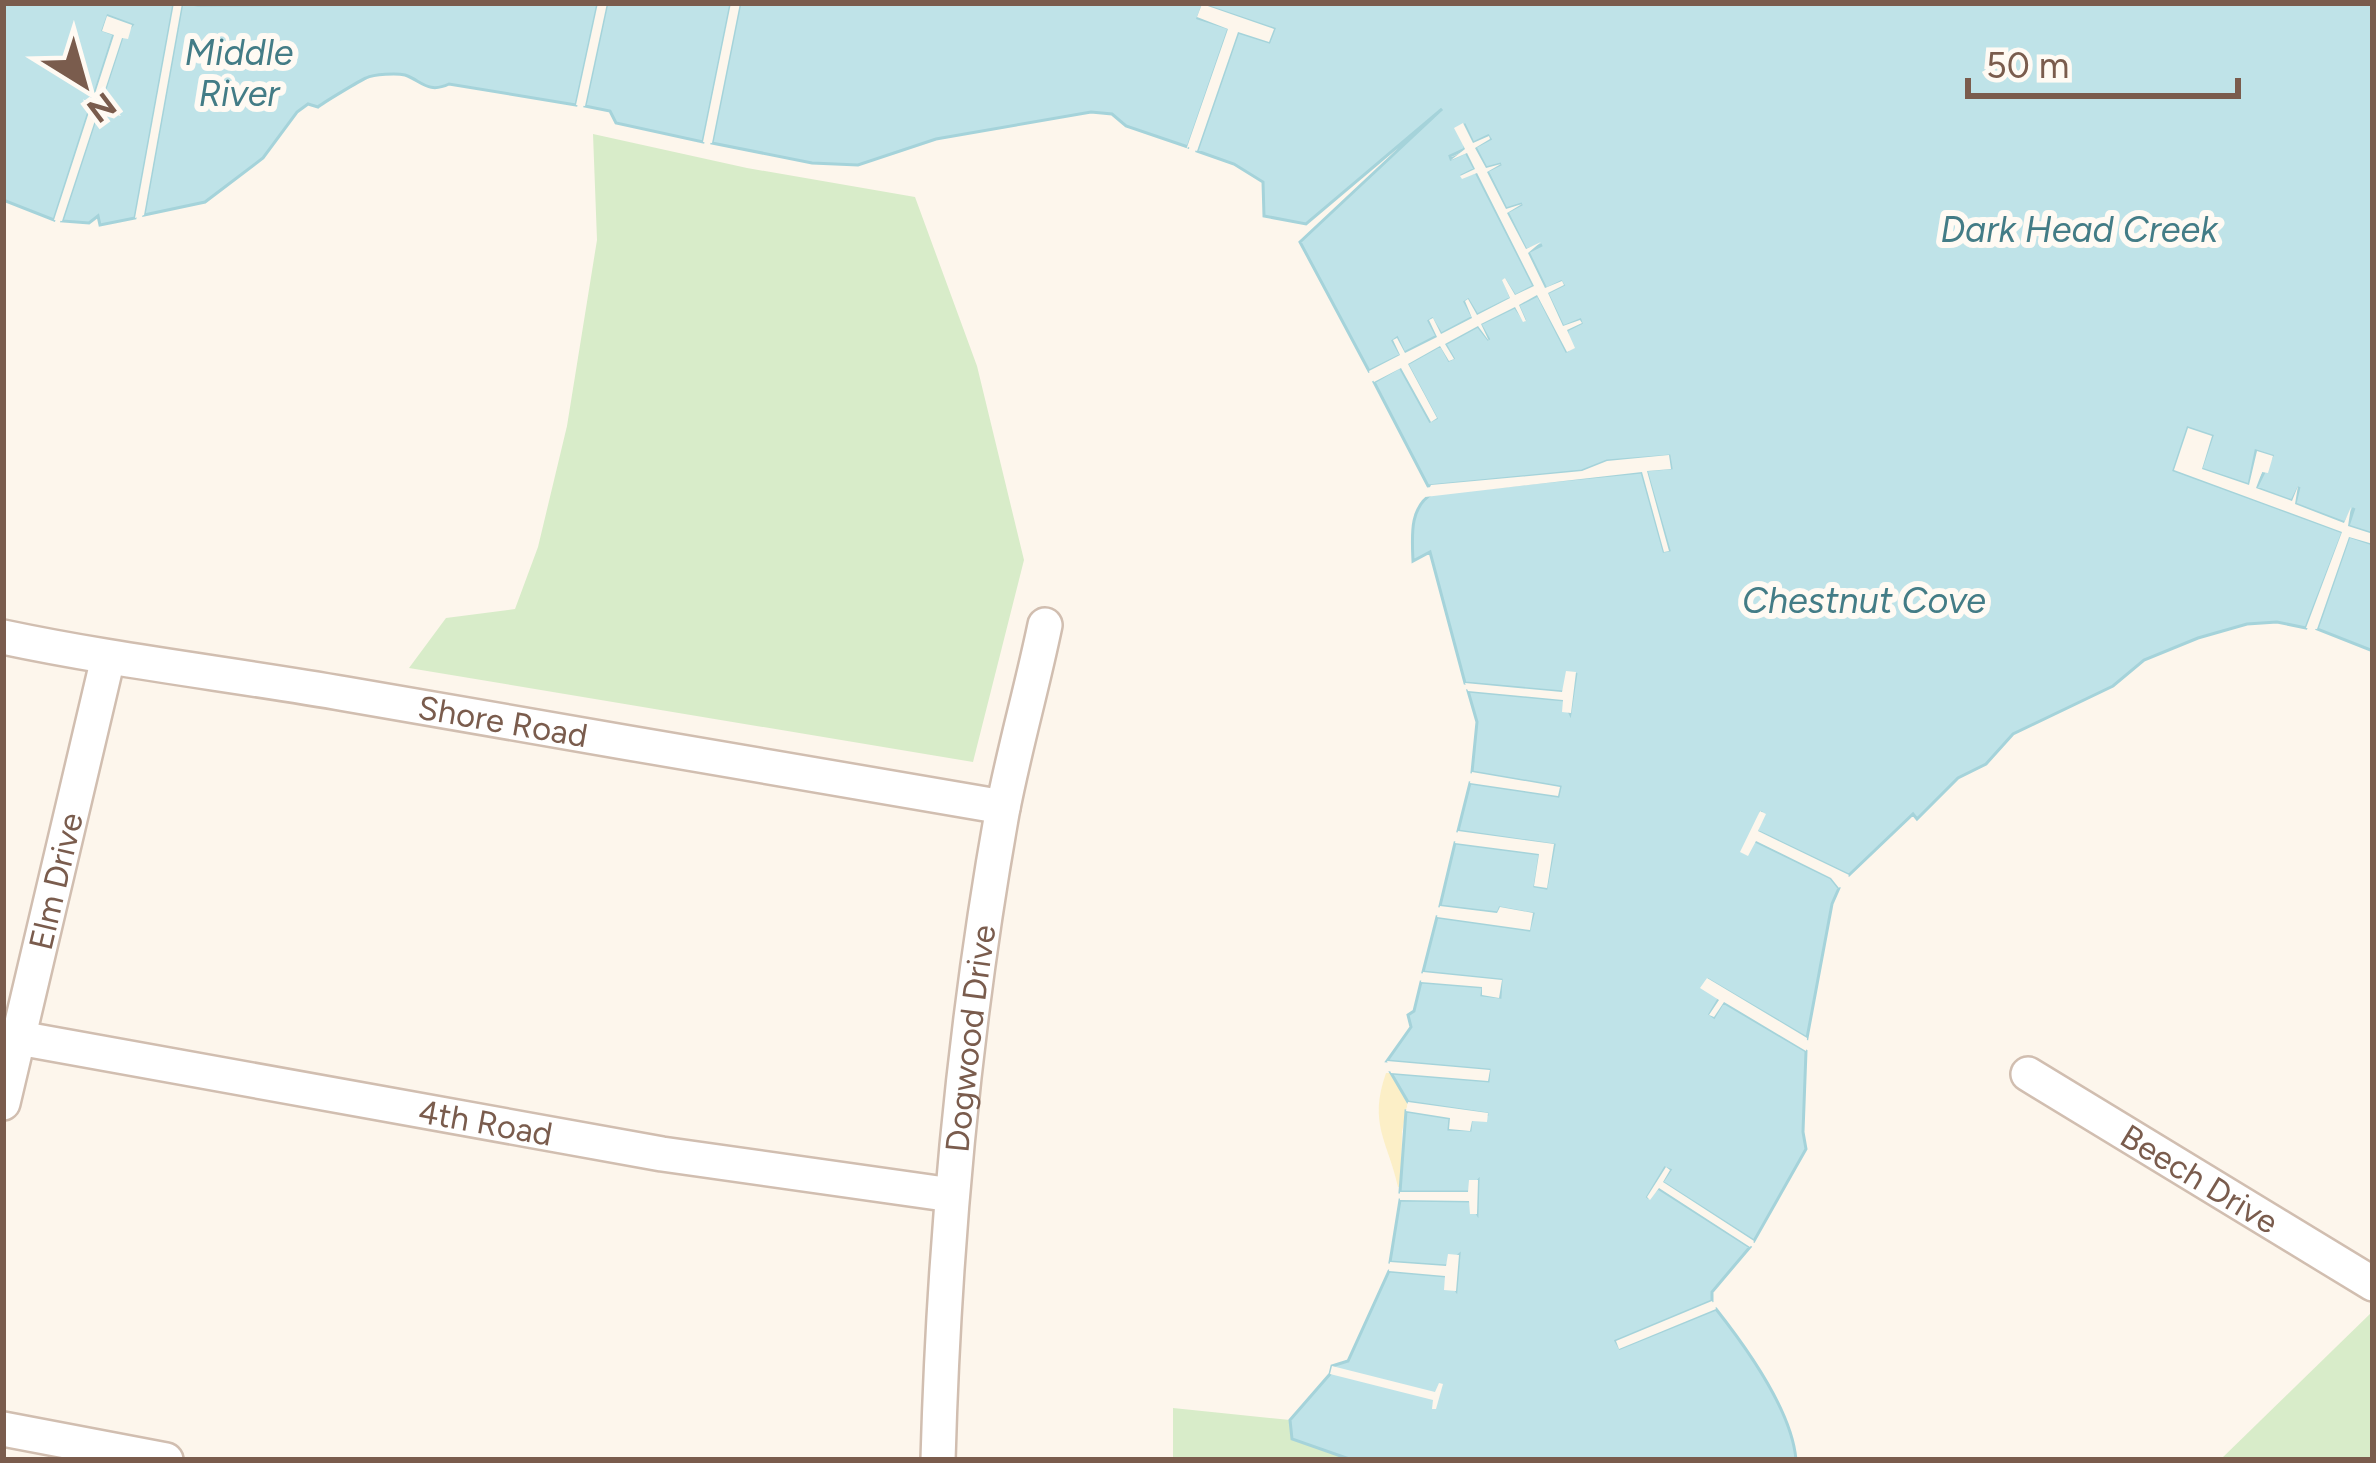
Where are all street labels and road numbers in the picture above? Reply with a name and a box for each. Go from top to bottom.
street label: Shore Road [415,687,591,755]
street label: Elm Drive [20,809,90,953]
street label: Dogwood Drive [937,922,1003,1154]
street label: 4th Road [415,1091,556,1153]
street label: Beech Drive [2114,1116,2285,1241]

